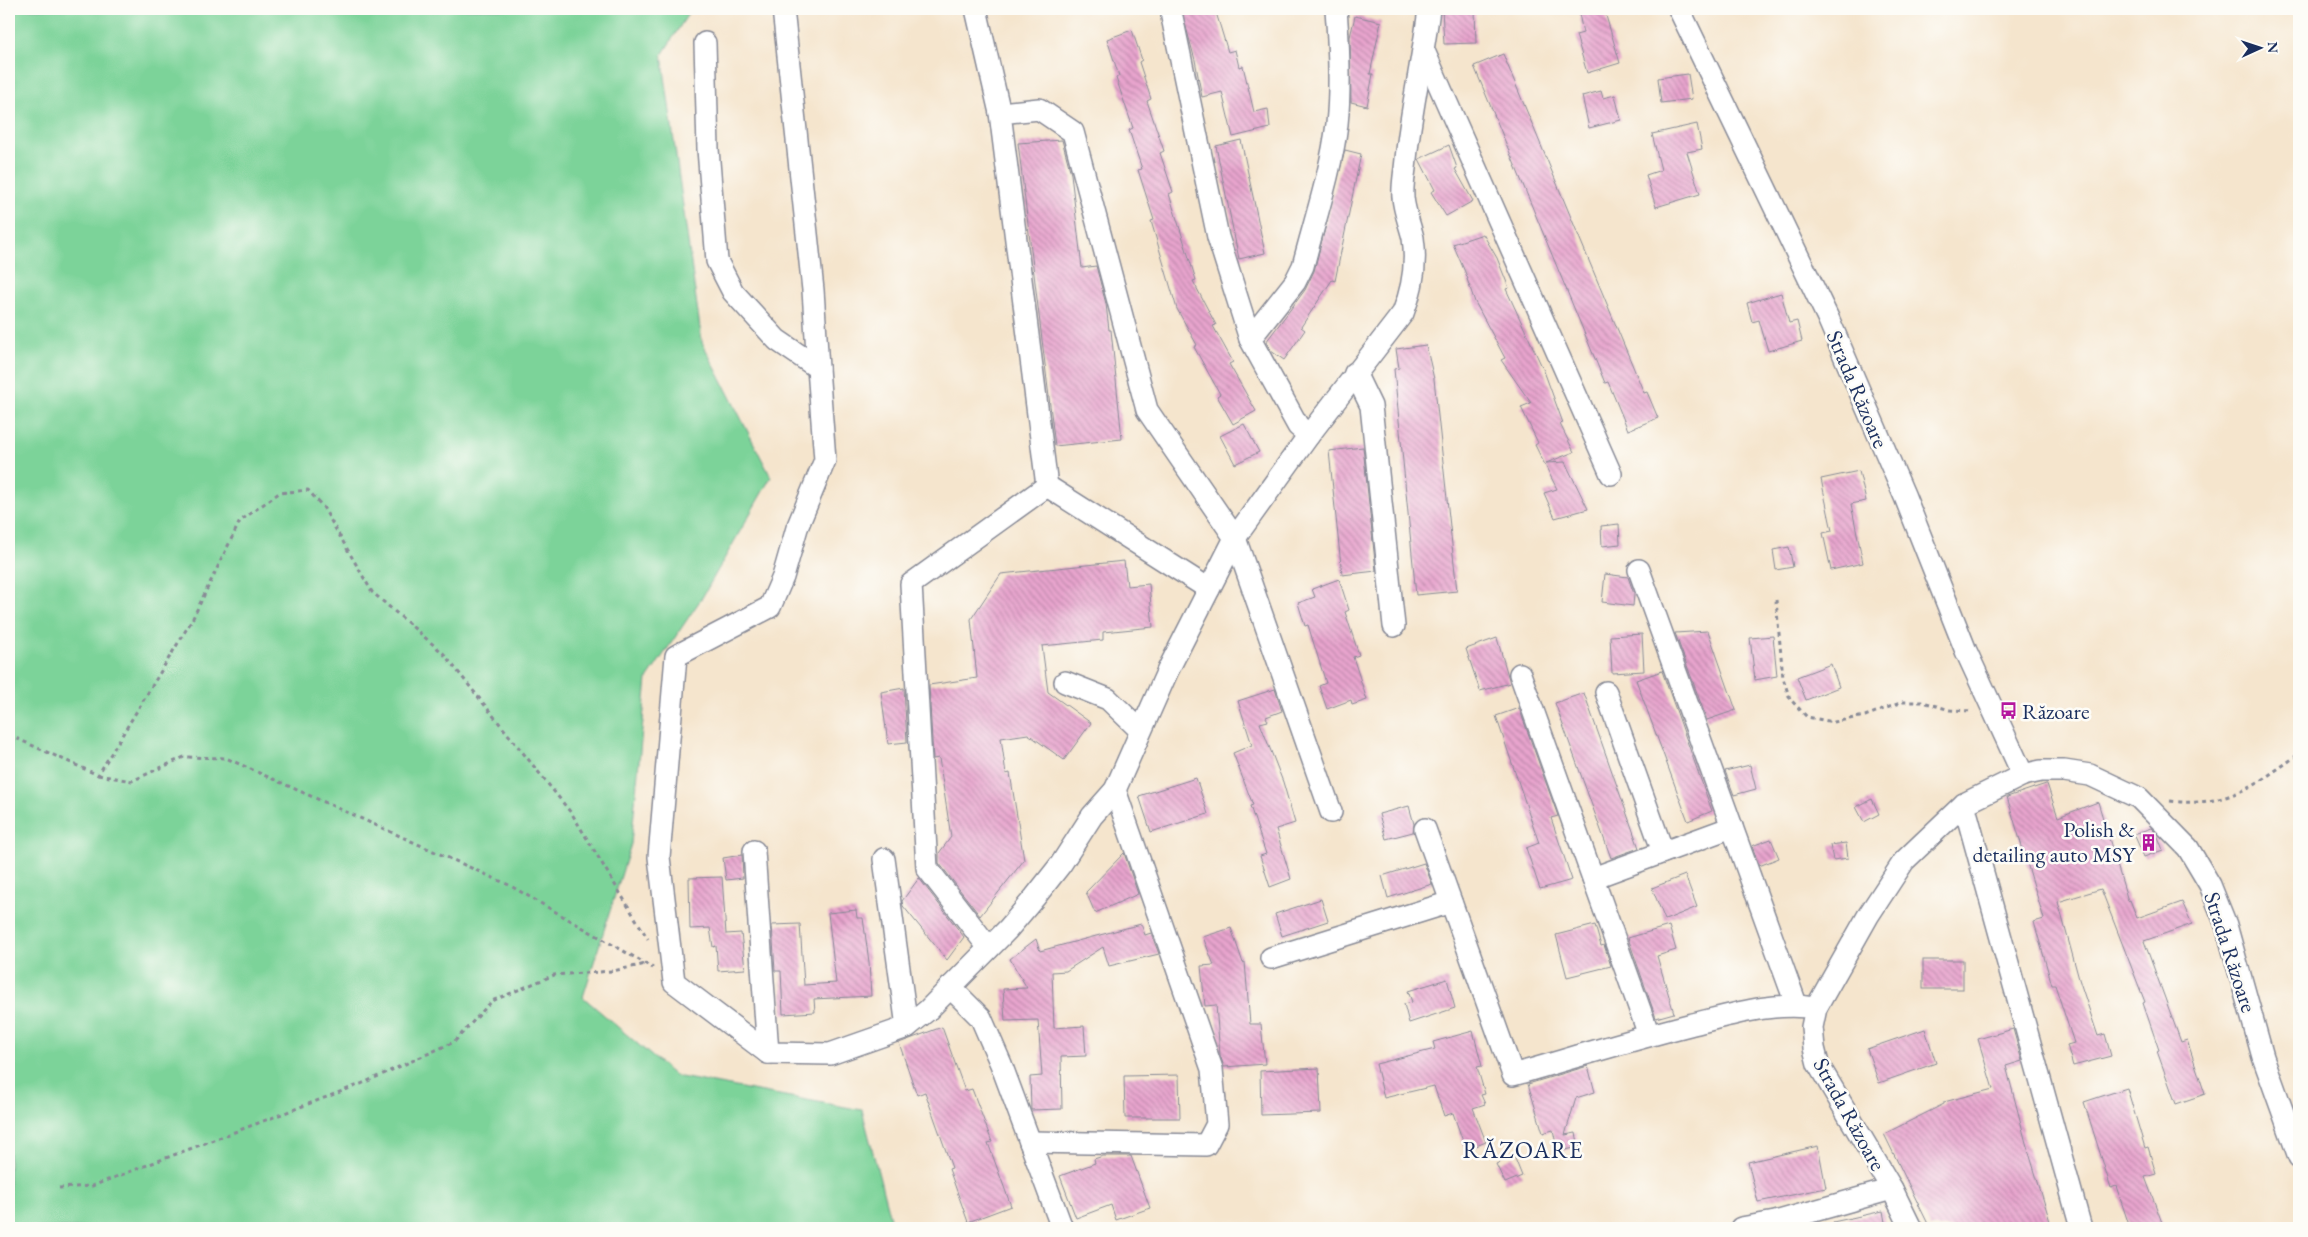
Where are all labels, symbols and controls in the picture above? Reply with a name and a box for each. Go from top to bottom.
north arrow [2236,22,2286,72]
text: N [2264,41,2282,54]
street label: Strada Răzoare [1820,326,1895,453]
place label: Răzoare [2022,697,2090,726]
bus stop icon: Răzoare [1998,701,2018,721]
place label: Polish & detailing auto MSY [1973,815,2136,869]
building icon: Polish & detailing auto MSY [2139,832,2159,852]
street label: Strada Răzoare [2197,888,2264,1016]
street label: Strada Răzoare [1807,1053,1893,1176]
district label: RĂZOARE [1463,1134,1584,1165]

